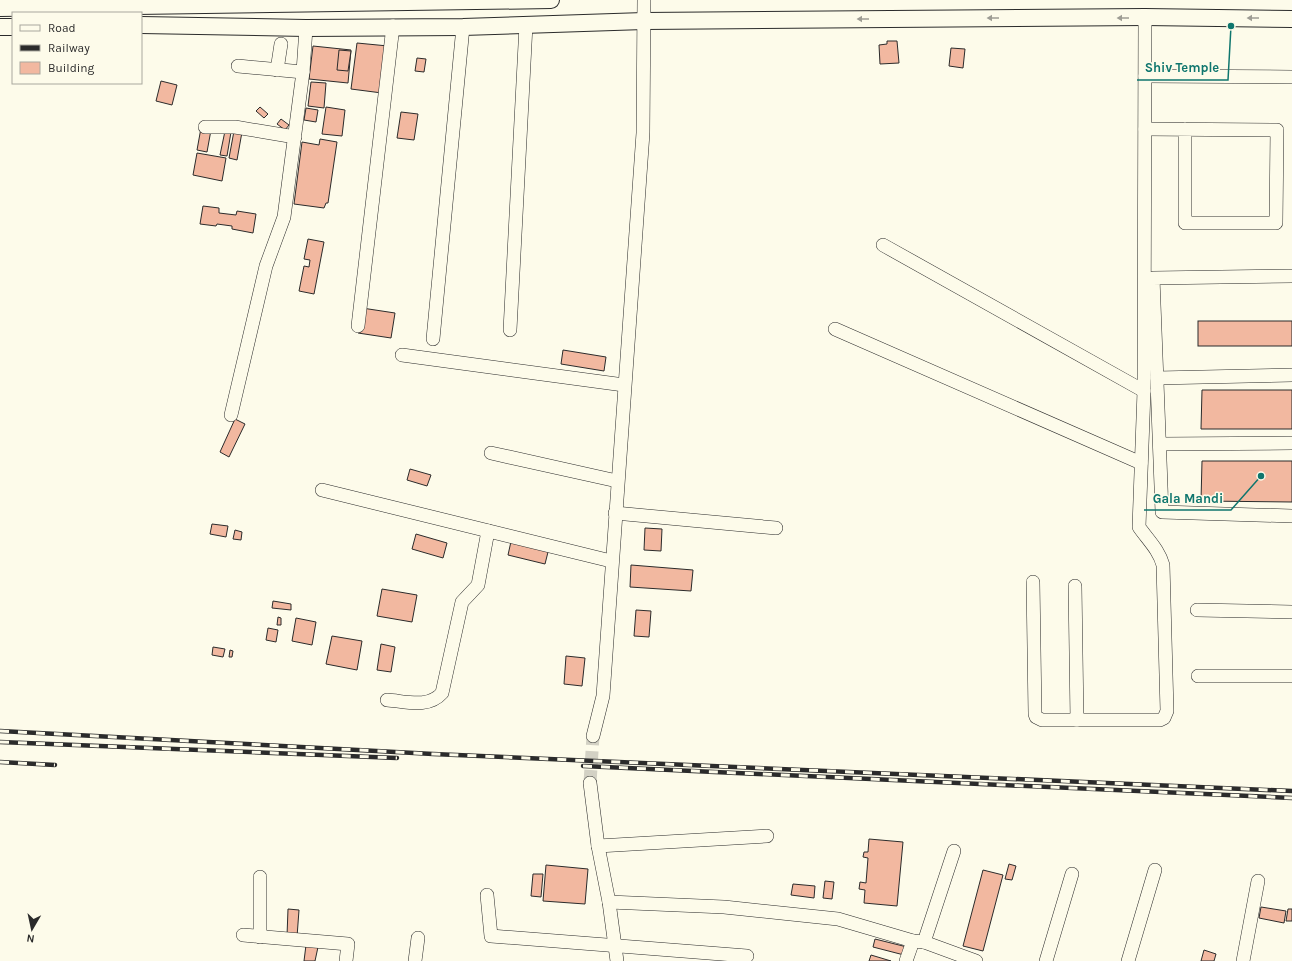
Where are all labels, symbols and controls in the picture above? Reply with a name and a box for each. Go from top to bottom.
legend [12,12,142,84]
one-way arrow [987,15,999,22]
one-way arrow [1116,15,1129,21]
one-way arrow [1246,15,1259,21]
one-way arrow [856,16,869,22]
text: Road [48,21,76,35]
text: Railway [48,41,90,55]
callout: Shiv Temple [1137,55,1228,80]
text: Shiv Temple [1145,60,1219,75]
text: Building [48,61,95,75]
callout: Gala Mandi [1144,485,1231,510]
text: Gala Mandi [1153,491,1223,506]
north arrow [12,909,52,949]
text: N [26,931,35,945]

